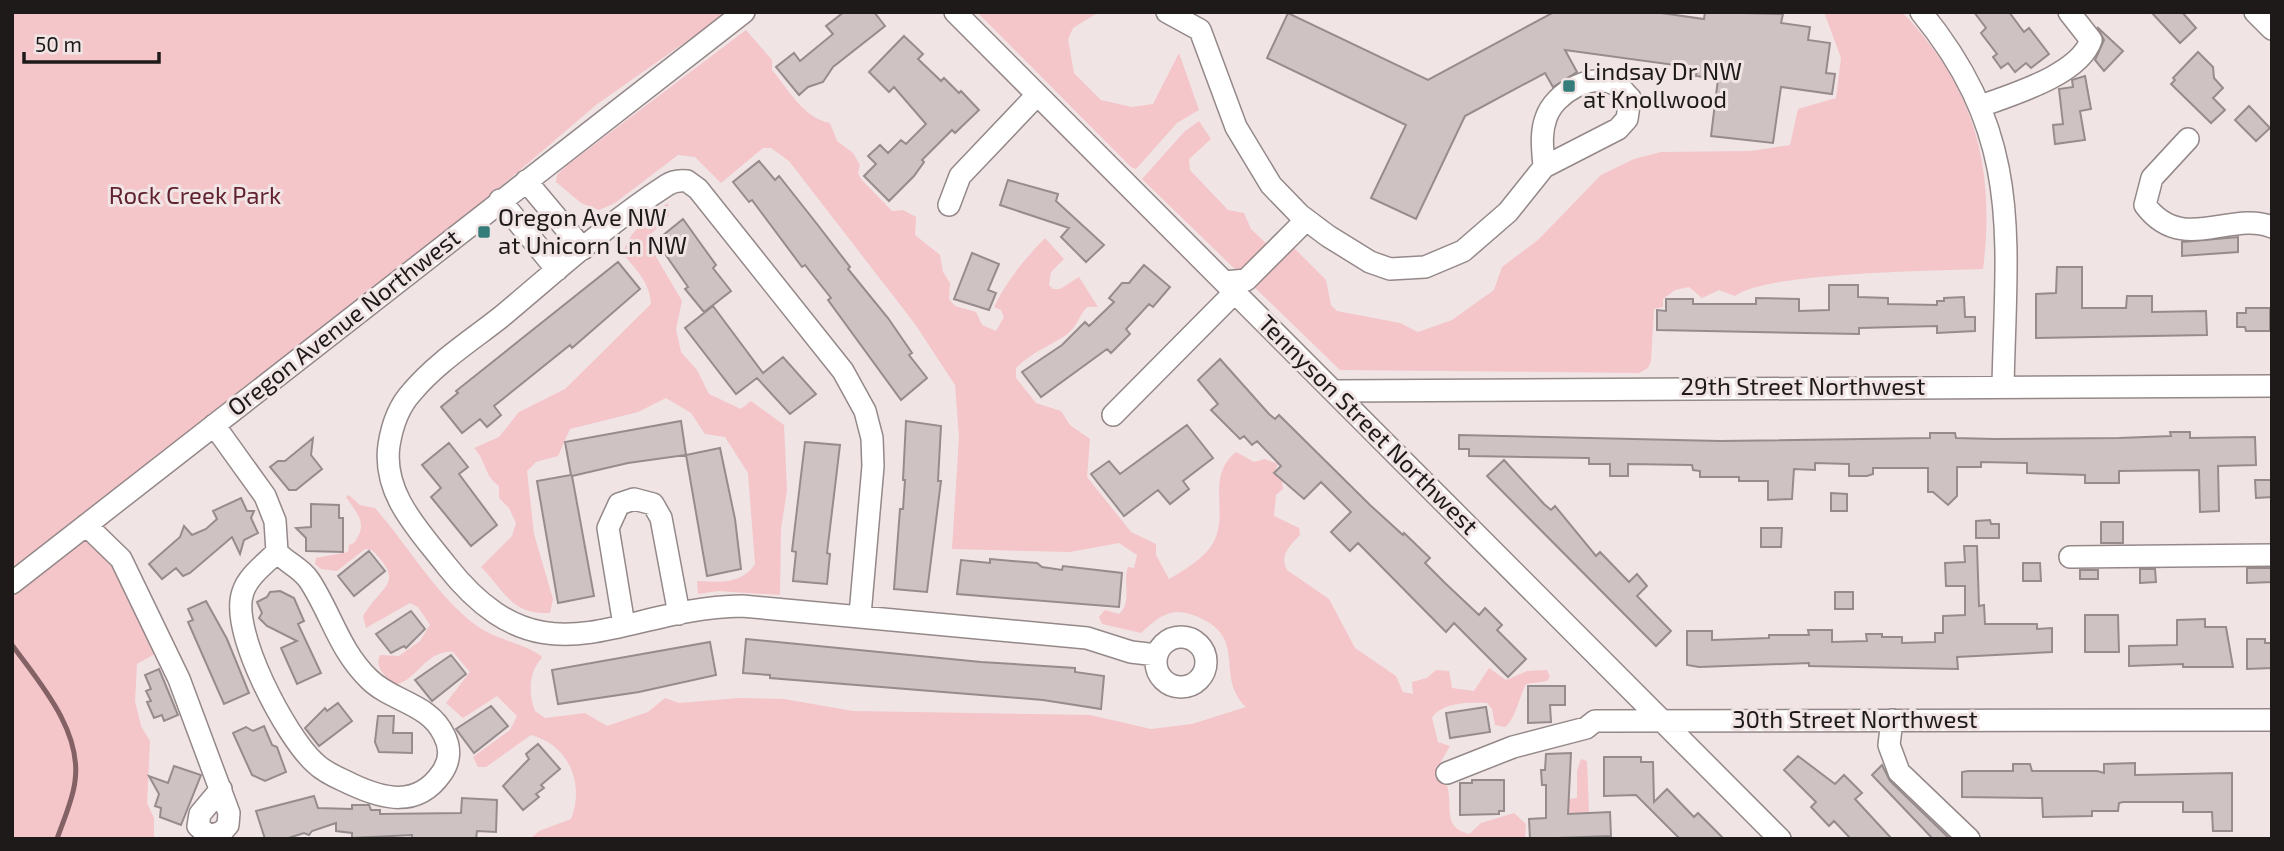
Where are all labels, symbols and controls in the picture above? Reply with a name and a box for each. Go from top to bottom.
scale bar [24,21,159,65]
text: 50 m [35,31,82,56]
place label: Lindsay Dr NW at Knollwood [1583,56,1742,113]
marker: Lindsay Dr NW at Knollwood [1561,78,1577,94]
park label: Rock Creek Park [109,180,281,209]
place label: Oregon Ave NW at Unicorn Ln NW [498,202,687,259]
street label: Oregon Avenue Northwest [221,222,465,422]
marker: Oregon Ave NW at Unicorn Ln NW [476,224,492,240]
street label: Tennyson Street Northwest [1253,308,1485,540]
street label: 29th Street Northwest [1681,371,1925,400]
street label: 30th Street Northwest [1732,704,1978,733]

